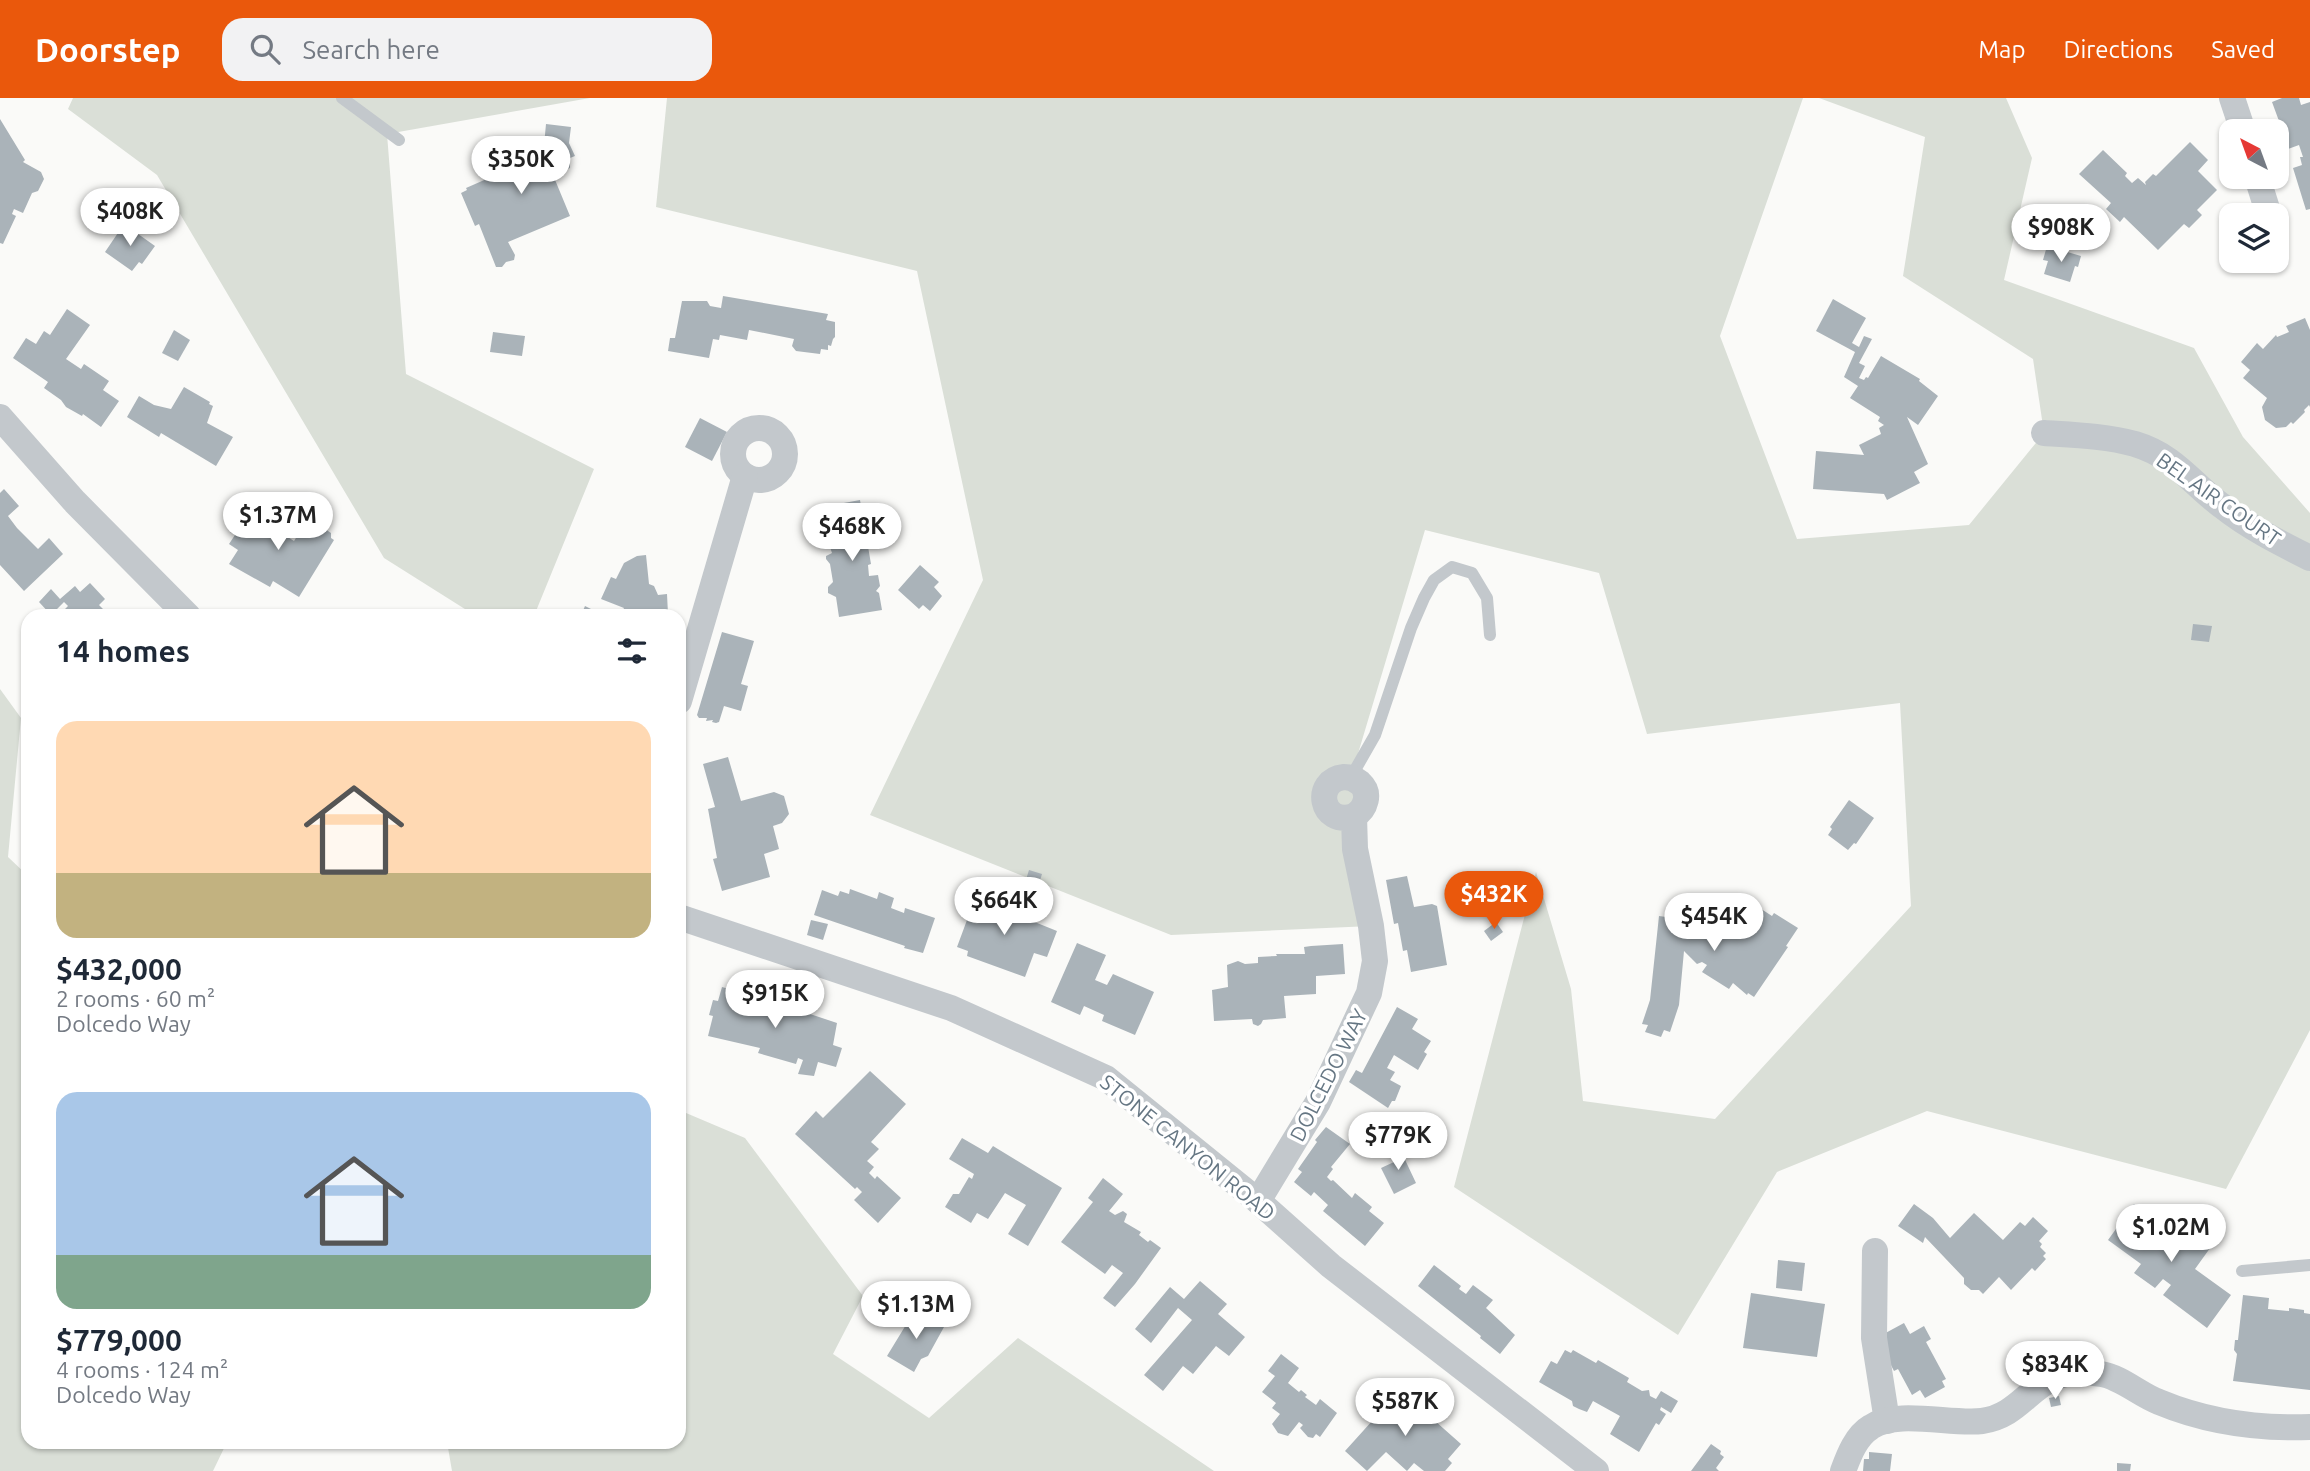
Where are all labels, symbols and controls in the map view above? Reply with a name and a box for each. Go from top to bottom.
search box [222,18,712,81]
icon: search [246,30,284,68]
text: Doorstep [35,31,180,68]
text: Search here [302,35,440,64]
text: Map [1978,36,2025,63]
text: Directions [2063,36,2173,63]
text: Saved [2211,36,2275,63]
north arrow [2219,119,2289,189]
map controls [2219,119,2289,273]
pin: $350K [472,136,570,196]
text: $350K [487,146,555,171]
pin: $408K [81,188,179,248]
text: $408K [96,198,164,223]
button: layers [2219,203,2289,273]
pin: $908K [2012,204,2110,264]
text: $908K [2027,214,2095,239]
street label: BEL AIR COURT [2152,447,2286,551]
pin: $1.37M [221,492,335,552]
text: $1.37M [239,502,317,527]
pin: $468K [803,504,901,563]
text: $468K [818,513,886,538]
icon: filters [613,632,651,670]
text: 14 homes [56,634,190,668]
icon: home [291,767,417,893]
pin: $432K [1445,872,1543,931]
pin: $664K [955,878,1053,937]
text: $432K [1460,881,1528,906]
text: $664K [970,887,1038,912]
pin: $454K [1665,894,1763,953]
text: $454K [1680,903,1748,928]
text: $432,000 [56,952,182,986]
pin: $915K [726,970,824,1030]
text: $915K [741,980,809,1005]
text: 2 rooms · 60 m² [56,986,215,1011]
street label: DOLCEDO WAY [1284,1005,1372,1145]
text: Dolcedo Way [56,1011,191,1036]
street label: STONE CANYON ROAD [1096,1069,1280,1225]
pin: $779K [1349,1112,1447,1172]
text: $779K [1364,1122,1432,1147]
icon: home [291,1138,417,1264]
pin: $1.02M [2114,1204,2228,1264]
text: $1.02M [2132,1214,2210,1239]
pin: $1.13M [859,1282,973,1341]
text: $1.13M [877,1291,955,1316]
text: $779,000 [56,1323,182,1357]
pin: $834K [2006,1342,2104,1401]
text: $834K [2021,1351,2089,1376]
text: 4 rooms · 124 m² [56,1357,228,1382]
pin: $587K [1356,1378,1454,1438]
text: Dolcedo Way [56,1382,191,1407]
text: $587K [1371,1388,1439,1413]

